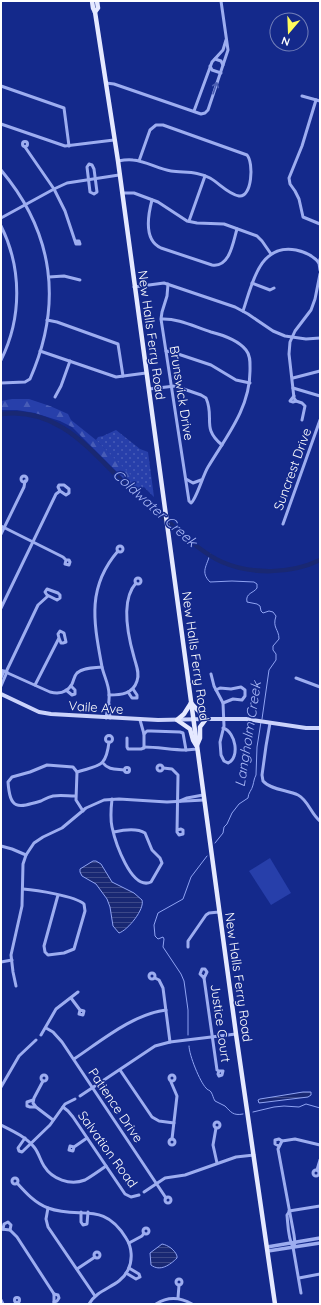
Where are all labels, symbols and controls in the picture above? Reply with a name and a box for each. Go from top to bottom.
north arrow [269,12,309,52]
text: N [280,34,292,49]
one-way arrow [212,82,220,94]
street label: New Halls Ferry Road [135,269,169,401]
street label: Brunswick Drive [167,345,197,441]
street label: Suncrest Drive [270,426,314,512]
water label: Coldwater Creek [109,465,202,552]
street label: New Halls Ferry Road [179,590,213,722]
water label: Langholm Creek [231,679,265,788]
street label: Vaile Ave [68,697,124,717]
street label: New Halls Ferry Road [222,911,256,1043]
street label: Justice Court [208,983,234,1063]
street label: Patience Drive [85,1065,147,1145]
street label: Salvation Road [75,1108,141,1190]

